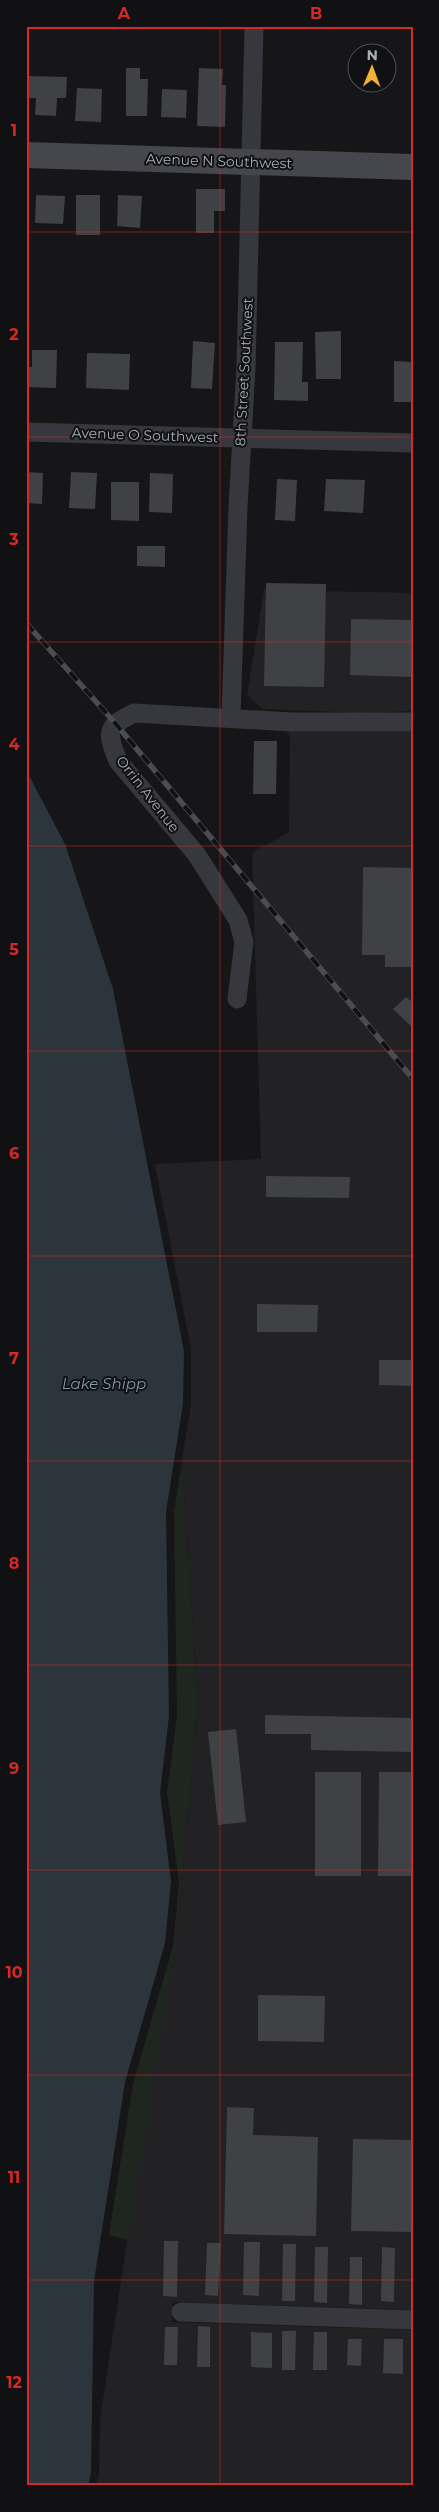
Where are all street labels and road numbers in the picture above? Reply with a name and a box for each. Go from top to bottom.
street label: Avenue N Southwest [146,149,293,173]
street label: 8th Street Southwest [231,297,257,447]
street label: Avenue O Southwest [71,423,219,447]
street label: Orrin Avenue [112,752,184,836]

